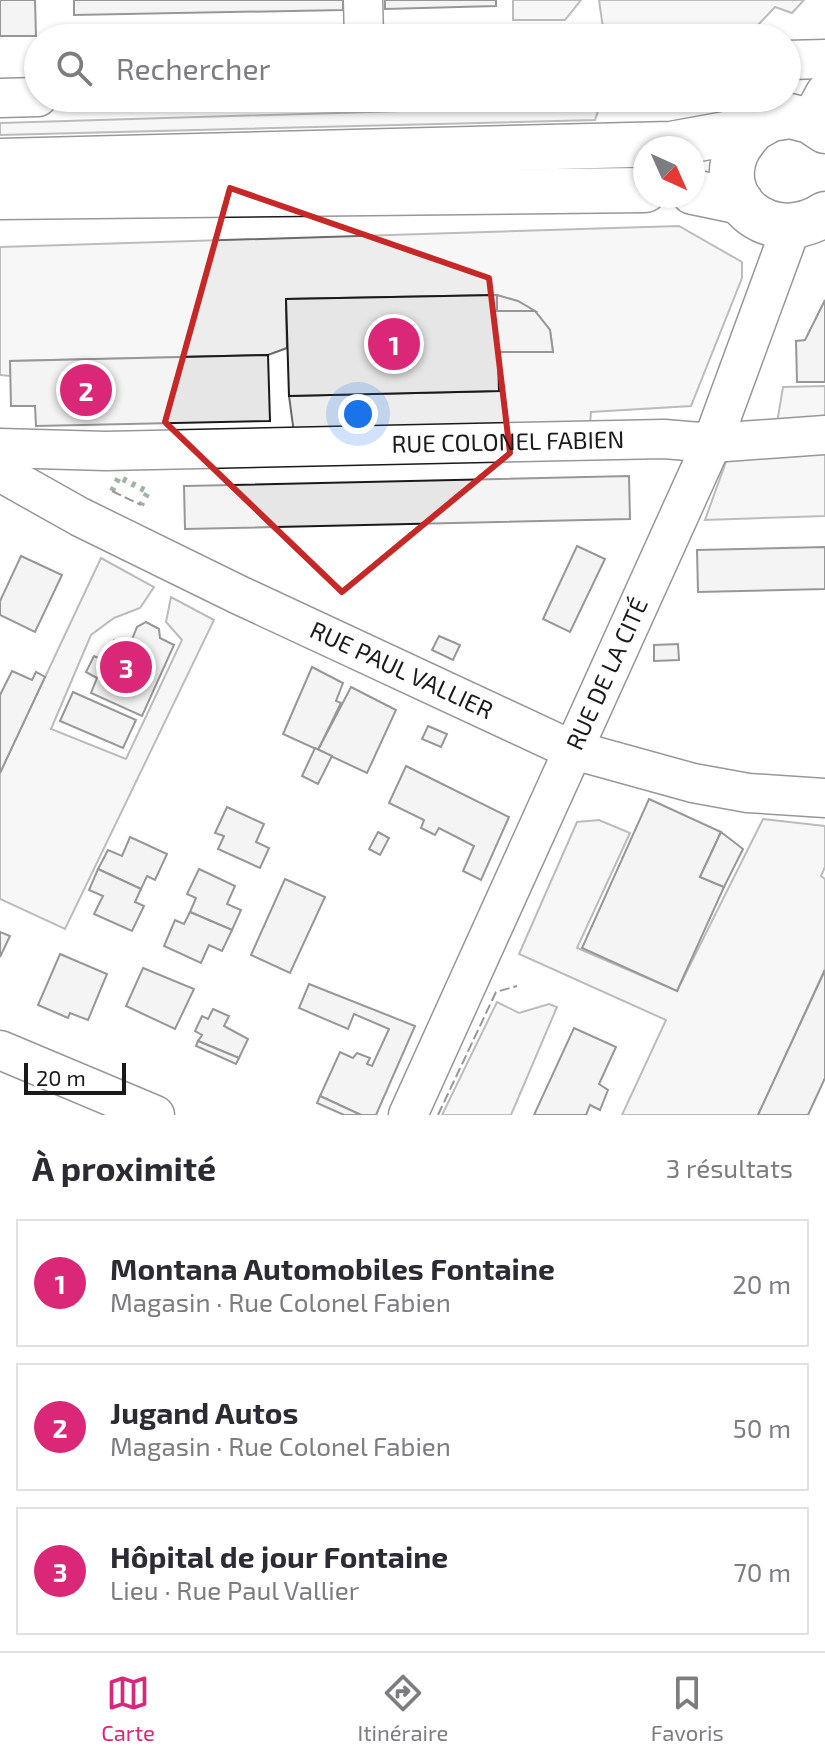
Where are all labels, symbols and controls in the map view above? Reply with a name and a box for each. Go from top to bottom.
search box [24,24,801,112]
icon: search [52,46,96,90]
text: Rechercher [116,50,271,86]
north arrow [633,136,705,208]
pin: 1 [368,314,420,374]
pin: 2 [60,360,112,420]
your location [338,394,378,434]
street label: RUE COLONEL FABIEN [391,424,625,458]
street label: RUE DE LA CITÉ [559,593,653,754]
street label: RUE PAUL VALLIER [306,614,498,724]
pin: 3 [100,637,152,697]
scale bar [24,1059,126,1095]
text: 20 m [36,1064,86,1090]
text: À proximité [32,1147,216,1188]
text: 3 résultats [666,1152,793,1183]
text: Montana Automobiles Fontaine [110,1250,555,1286]
text: 1 [54,1268,66,1299]
text: 20 m [732,1268,791,1299]
text: Magasin · Rue Colonel Fabien [110,1286,451,1317]
text: Jugand Autos [110,1394,298,1430]
text: 2 [52,1412,68,1443]
text: 50 m [733,1412,791,1443]
text: Magasin · Rue Colonel Fabien [110,1430,451,1461]
text: Hôpital de jour Fontaine [110,1538,448,1574]
text: 3 [53,1556,67,1587]
text: 70 m [733,1556,791,1587]
text: Lieu · Rue Paul Vallier [110,1574,359,1605]
tab: Carte [101,1671,155,1745]
tab: Itinéraire [357,1671,448,1745]
tab: Favoris [651,1671,724,1745]

